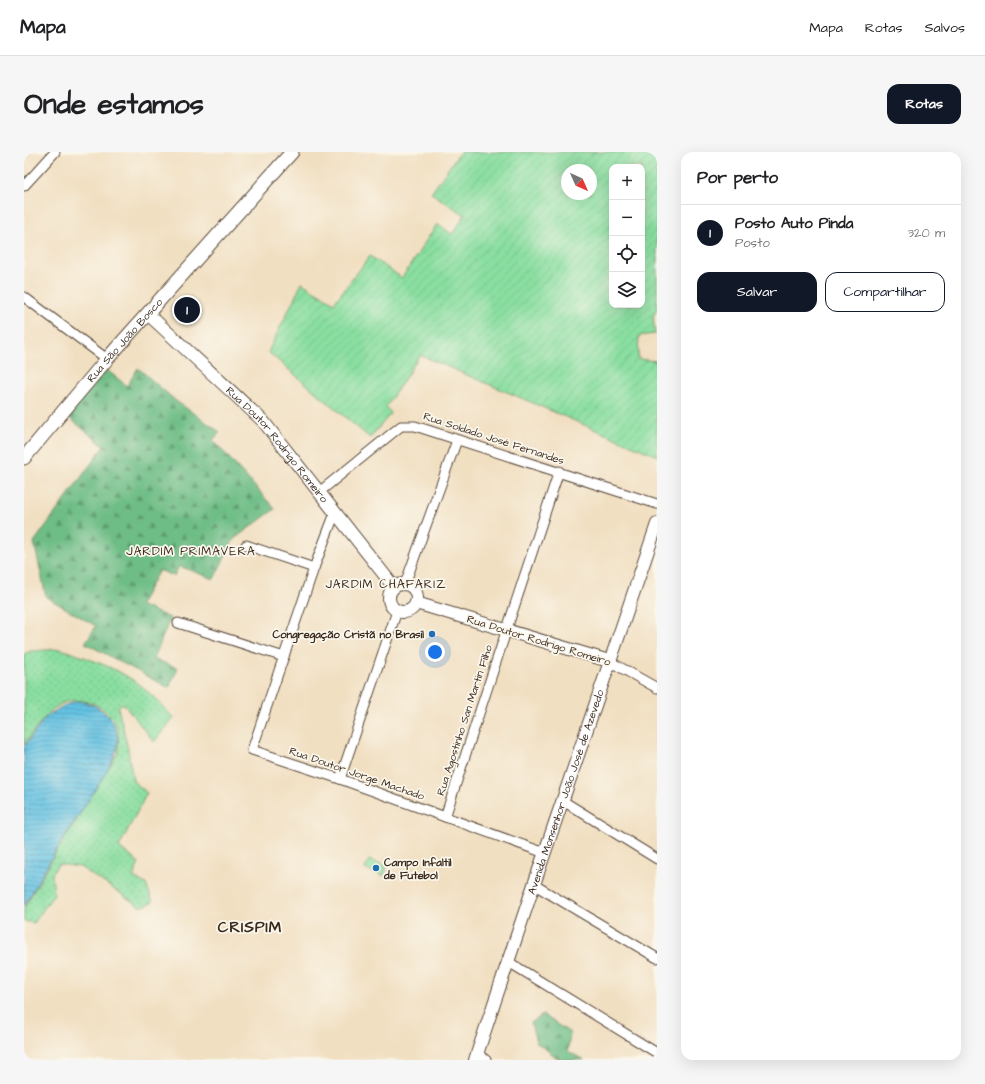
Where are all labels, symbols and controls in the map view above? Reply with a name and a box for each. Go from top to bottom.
text: Mapa [20,14,66,41]
text: Mapa [809,18,843,38]
text: Rotas [865,18,903,38]
text: Salvos [925,18,965,38]
button: Rotas [887,84,961,124]
text: Onde estamos [24,85,204,124]
north arrow [561,164,597,200]
map controls [609,164,645,308]
button: + [609,164,645,200]
text: Por perto [697,166,778,190]
button: − [609,200,645,236]
text: Posto Auto Pinda [735,213,853,234]
text: 1 [709,224,711,242]
text: 320 m [907,224,945,242]
text: Posto [735,234,770,252]
button: locate [609,236,645,272]
button: layers [609,272,645,308]
button: Salvar [697,272,817,312]
button: Compartilhar [825,272,945,312]
street label: Rua São João Bosco [84,294,167,386]
pin: 1 [174,295,200,325]
street label: Rua Doutor Rodrigo Romeiro [222,383,332,506]
street label: Rua Soldado José Fernandes [422,409,567,468]
district label: JARDIM PRIMAVERA [126,543,256,560]
district label: JARDIM CHAFARIZ [325,576,447,593]
street label: Rua Doutor Rodrigo Romeiro [465,611,613,671]
place label: Congregação Cristã no Brasil [272,627,424,644]
marker: Congregação Cristã no Brasil [427,629,437,639]
your location [425,642,445,662]
street label: Rua Agostinho San Martin Filho [433,642,497,798]
street label: Avenida Monsenhor João José de Azevedo [524,687,608,896]
street label: Rua Doutor Jorge Machado [287,743,427,805]
place label: Campo Infaltil de Futebol [383,855,452,883]
marker: Campo Infaltil de Futebol [371,863,381,873]
district label: CRISPIM [218,917,282,938]

